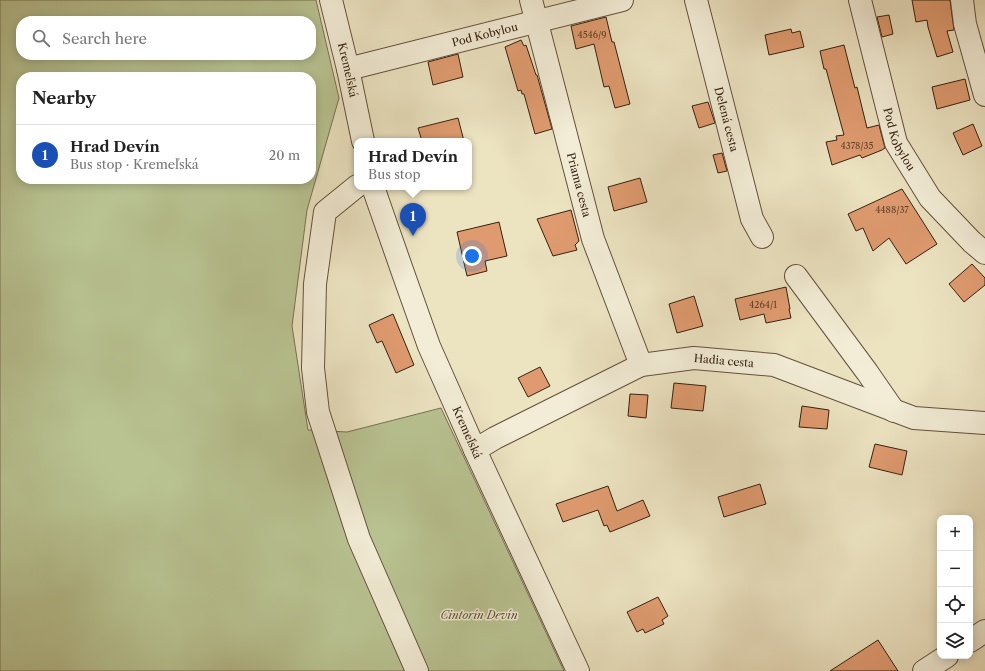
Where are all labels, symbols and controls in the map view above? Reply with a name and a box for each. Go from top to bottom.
search box [16,16,316,60]
street label: Pod Kobylou [450,19,519,50]
icon: search [30,27,52,49]
text: Search here [62,29,147,48]
house number: 4546/9 [577,29,607,40]
street label: Kremeľská [335,41,361,99]
street label: Delená cesta [711,85,742,153]
text: Nearby [32,88,96,108]
street label: Pod Kobylou [880,106,919,174]
text: Hrad Devín [70,137,160,156]
popup [354,138,472,190]
house number: 4378/35 [841,140,874,151]
text: 1 [42,147,48,163]
text: 20 m [269,147,300,163]
text: Hrad Devín [368,147,458,166]
street label: Priama cesta [564,151,594,219]
text: Bus stop · Kremeľská [70,156,199,172]
text: Bus stop [368,166,420,182]
pin: 1 [400,203,426,236]
house number: 4488/37 [875,204,909,215]
your location [462,246,482,266]
house number: 4264/1 [749,299,777,310]
street label: Hadia cesta [693,351,755,370]
street label: Kremeľská [450,404,485,461]
map controls [937,515,973,659]
button: + [937,515,973,551]
button: − [937,551,973,587]
button: locate [937,587,973,623]
park label: Cintorín Devín [440,608,518,622]
button: layers [937,623,973,659]

